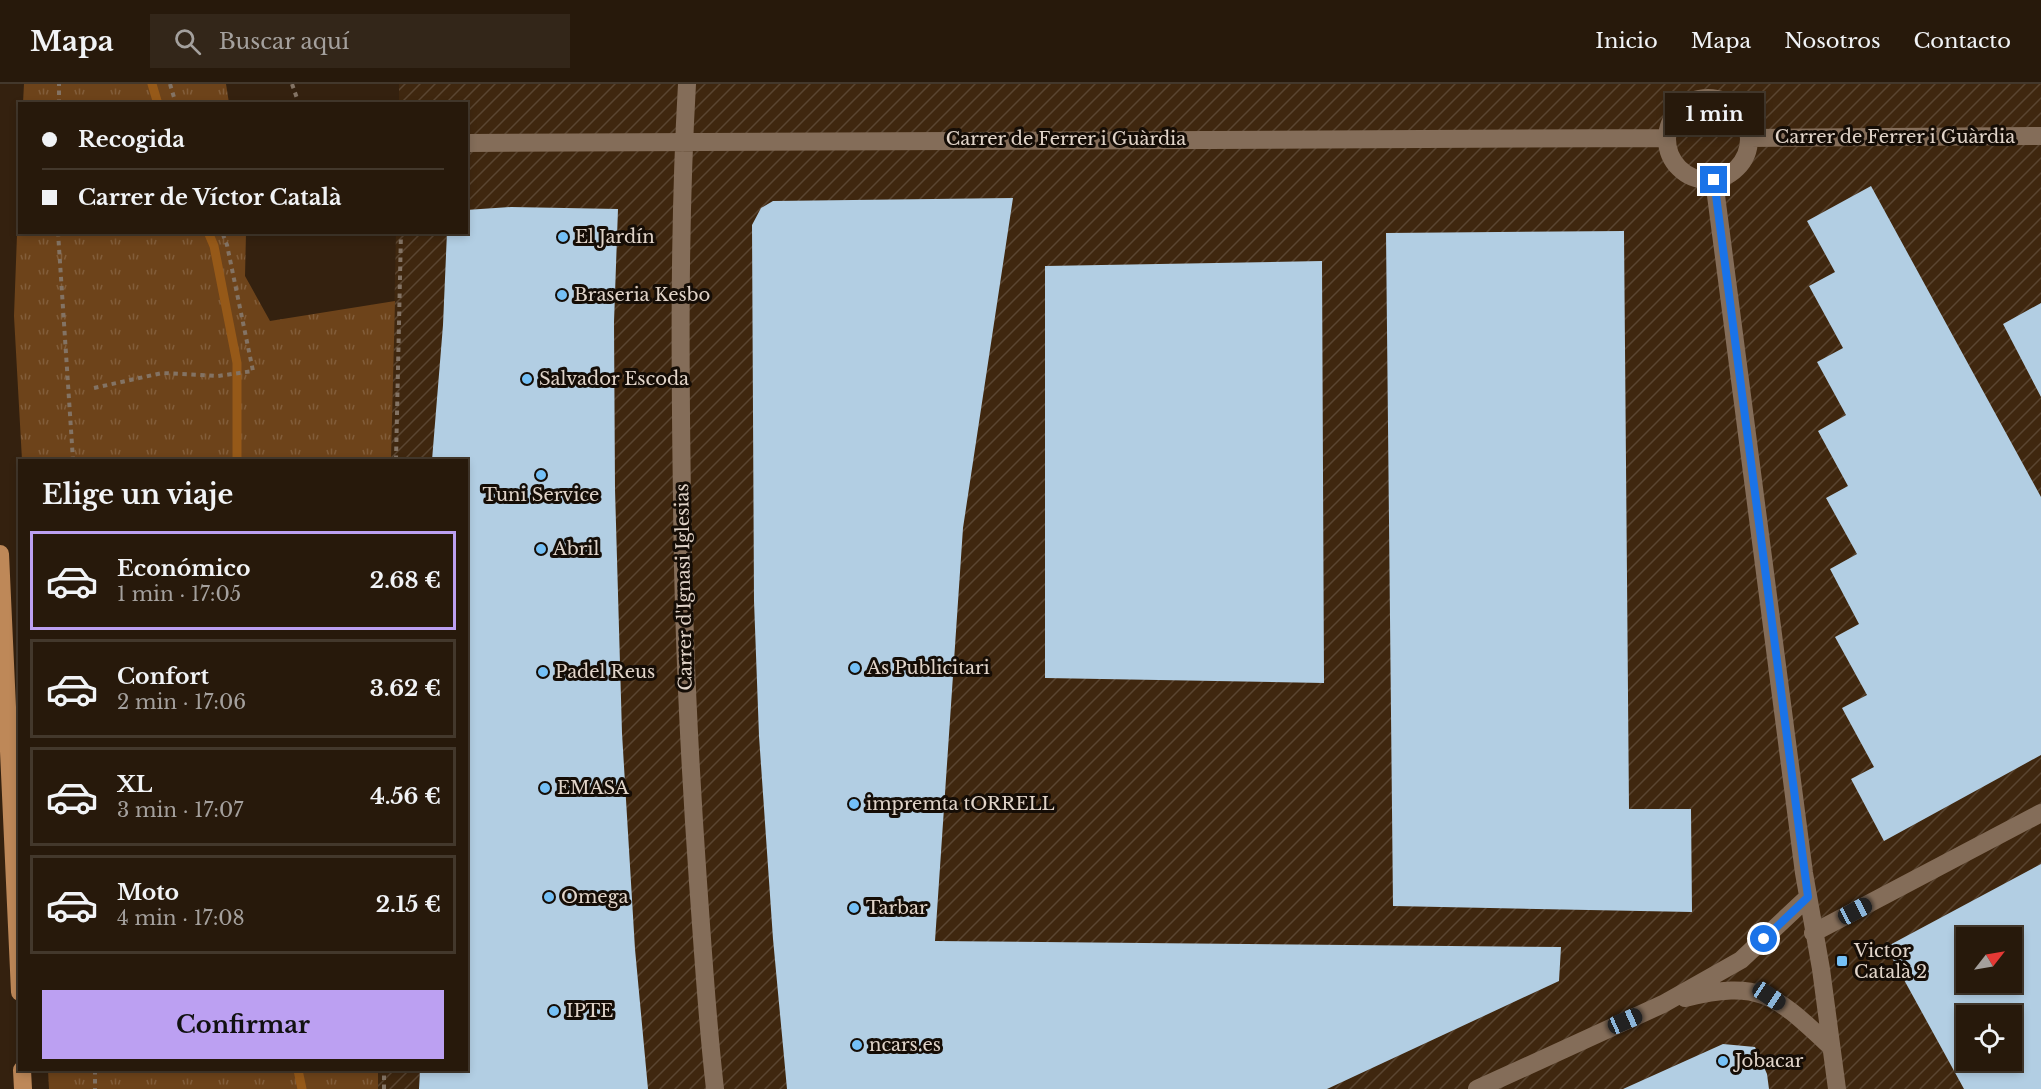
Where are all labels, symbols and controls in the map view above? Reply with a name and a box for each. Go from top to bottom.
search box [150,14,570,68]
text: Mapa [30,24,114,59]
icon: search [171,25,204,58]
text: Buscar aquí [219,28,349,55]
text: Inicio [1595,28,1658,54]
text: Mapa [1691,28,1751,54]
text: Nosotros [1784,28,1880,54]
text: Contacto [1913,28,2011,54]
callout: 1 min [1664,93,1764,135]
text: 1 min [1686,102,1743,126]
text: Recogida [78,126,185,153]
street label: Carrer de Ferrer i Guàrdia [1775,126,2015,148]
street label: Carrer de Ferrer i Guàrdia [946,128,1186,150]
route end [1700,166,1727,193]
text: Carrer de Víctor Català [78,184,342,211]
place label: El Jardín [575,226,655,248]
marker: El Jardín [556,230,570,244]
place label: Braseria Kesbo [574,284,710,306]
marker: Braseria Kesbo [555,288,569,302]
place label: Salvador Escoda [539,368,689,390]
marker: Salvador Escoda [520,372,534,386]
marker: Tuni Service [534,468,548,482]
text: Elige un viaje [42,478,233,511]
street label: Carrer d'Ignasi Iglesias [671,483,697,691]
place label: Tuni Service [483,484,599,506]
place label: Abril [552,538,599,560]
marker: Abril [534,542,548,556]
icon: car [45,554,99,608]
text: Económico [117,555,250,582]
text: 2.68 € [370,567,441,594]
text: 1 min · 17:05 [117,582,241,606]
place label: As Publicitari [866,657,990,679]
place label: Padel Reus [555,661,655,683]
marker: As Publicitari [848,661,862,675]
icon: car [45,662,99,716]
text: Confort [117,663,209,690]
marker: Padel Reus [536,665,550,679]
text: 3.62 € [370,675,441,702]
text: 2 min · 17:06 [117,690,246,714]
icon: car [45,770,99,824]
text: XL [117,771,152,798]
place label: EMASA [557,777,630,799]
marker: EMASA [538,781,552,795]
text: 4.56 € [370,783,441,810]
place label: impremta tORRELL [866,793,1055,815]
marker: impremta tORRELL [847,797,861,811]
text: 3 min · 17:07 [117,798,243,822]
icon: car [45,878,99,932]
text: Moto [117,879,179,906]
place label: Omega [561,886,628,908]
marker: Omega [542,890,556,904]
text: 2.15 € [376,891,441,918]
car [1835,895,1875,927]
place label: Tarbar [866,897,928,919]
marker: Tarbar [847,901,861,915]
text: 4 min · 17:08 [117,906,245,930]
route start [1750,925,1777,952]
north arrow [1956,927,2022,993]
map controls [1956,927,2022,1071]
place label: Victor Català 2 [1853,940,1927,983]
marker: Victor Català 2 [1835,954,1849,968]
car [1749,978,1789,1014]
button: Confirmar [42,990,444,1059]
place label: IPTE [566,1000,613,1022]
marker: IPTE [547,1004,561,1018]
car [1605,1005,1645,1037]
button: locate [1956,1005,2022,1071]
place label: ncars.es [869,1034,941,1056]
marker: ncars.es [850,1038,864,1052]
place label: Jobacar [1733,1050,1804,1072]
marker: Jobacar [1716,1054,1730,1068]

